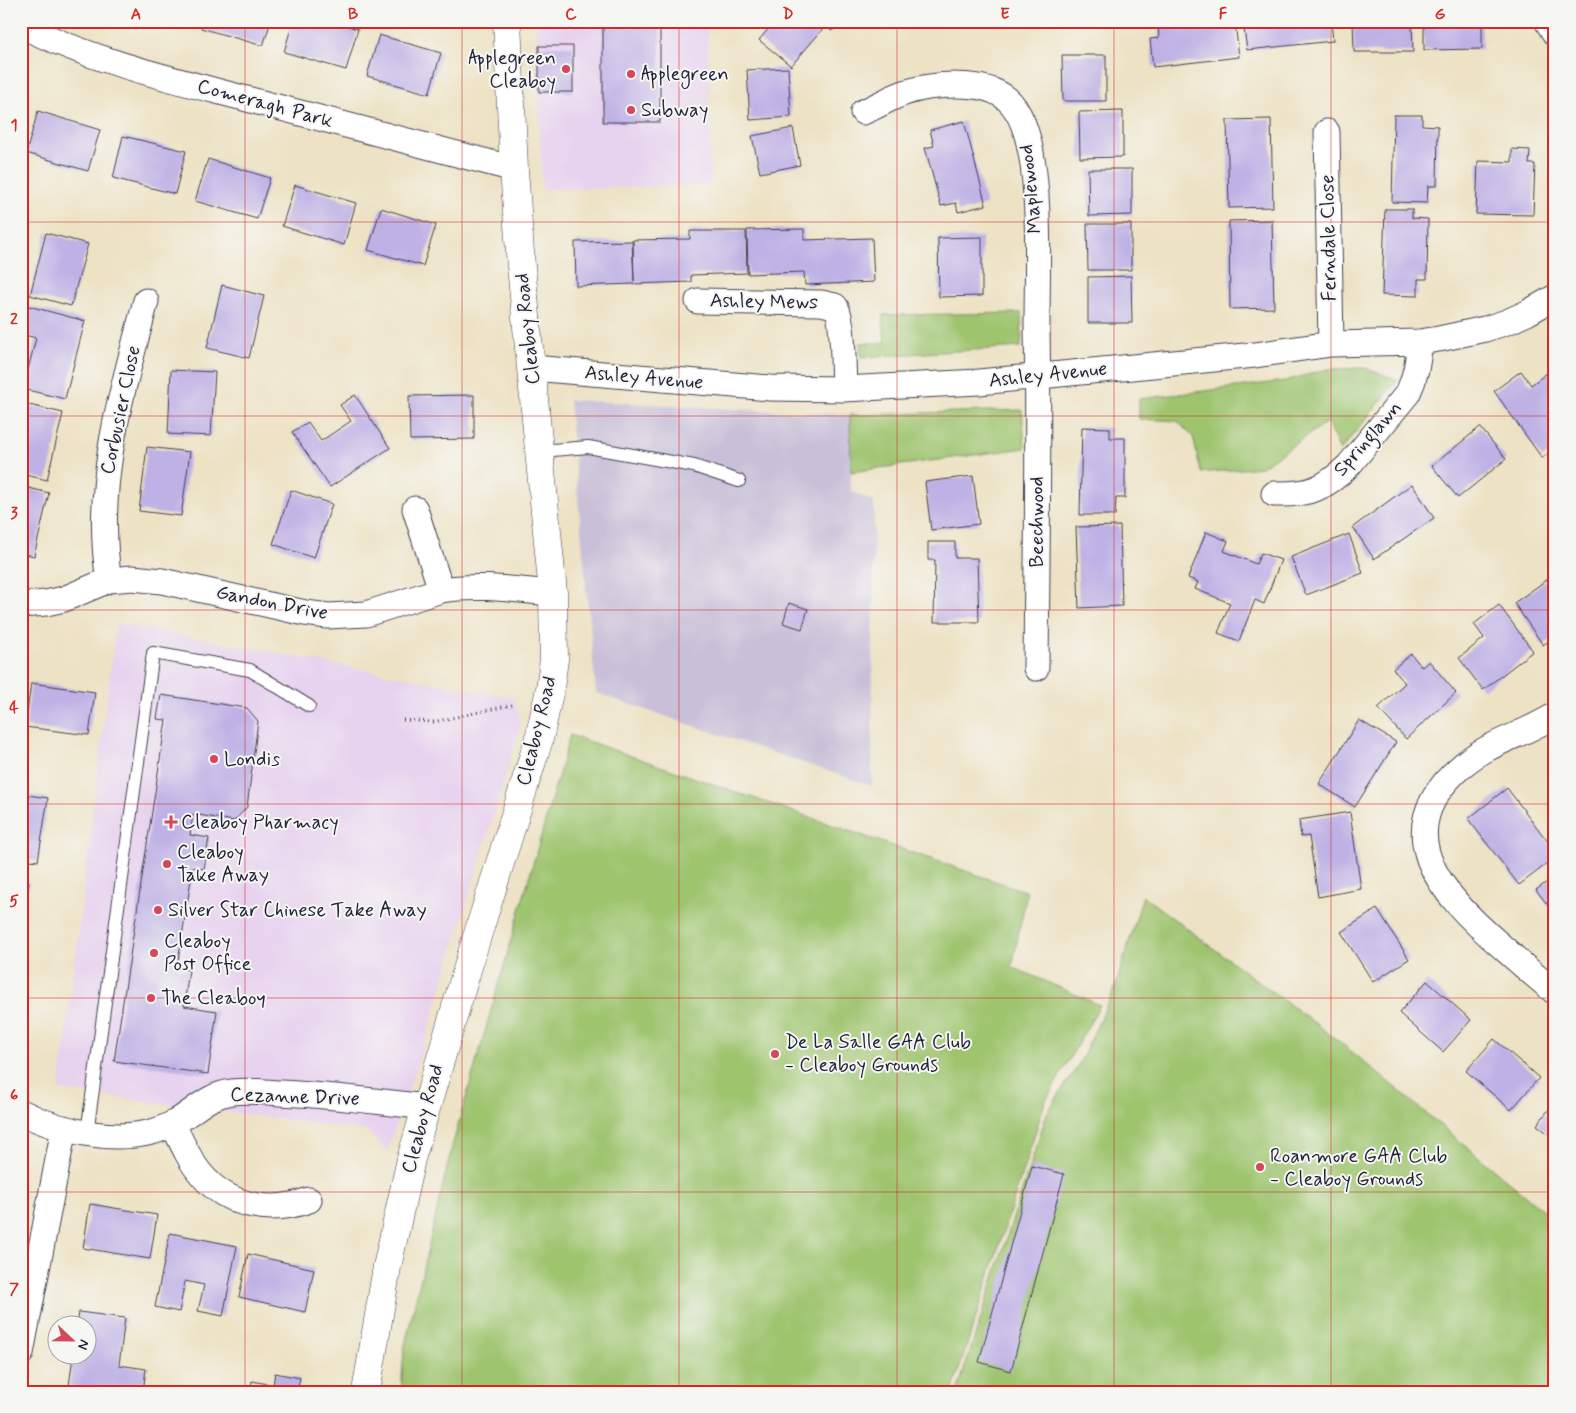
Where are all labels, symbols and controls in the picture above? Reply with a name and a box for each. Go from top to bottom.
text: A [131,4,141,25]
text: B [348,4,358,25]
text: C [565,4,577,25]
text: D [782,4,794,25]
text: E [1000,4,1010,25]
text: F [1219,4,1228,25]
text: G [1435,4,1446,25]
place label: Applegreen Cleaboy [468,45,556,95]
place label: Applegreen [641,61,729,89]
marker: Applegreen Cleaboy [560,63,572,75]
marker: Applegreen [625,68,637,80]
street label: Comeragh Park [194,73,336,135]
place label: Subway [641,97,708,124]
marker: Subway [625,104,637,116]
text: 1 [10,115,18,136]
street label: Maplewood [1013,143,1049,235]
street label: Ferndale Close [1314,174,1344,302]
street label: Cleaboy Road [509,272,547,386]
street label: Ashley Mews [710,288,818,316]
text: 2 [10,309,18,330]
street label: Corbusier Close [94,343,148,477]
street label: Ashley Avenue [988,355,1108,395]
street label: Ashley Avenue [584,359,704,397]
street label: Springlawn [1328,395,1410,484]
street label: Beechwood [1024,476,1051,568]
text: 3 [10,503,18,524]
street label: Gandon Drive [214,579,330,627]
street label: Cleaboy Road [510,673,564,789]
text: 4 [9,697,19,718]
place label: Londis [224,746,280,773]
marker: Londis [208,753,220,765]
place label: Cleaboy Pharmacy [181,809,339,836]
marker: Cleaboy Pharmacy [165,816,177,828]
place label: Cleaboy Take Away [177,839,269,889]
marker: Cleaboy Take Away [161,858,173,870]
text: 5 [9,891,19,912]
place label: Silver Star Chinese Take Away [168,897,427,924]
marker: Silver Star Chinese Take Away [152,904,164,916]
place label: Cleaboy Post Office [164,928,251,978]
marker: Cleaboy Post Office [148,947,160,959]
place label: The Cleaboy [161,985,266,1012]
marker: The Cleaboy [145,992,157,1004]
place label: De La Salle GAA Club - Cleaboy Grounds [785,1029,971,1079]
marker: De La Salle GAA Club - Cleaboy Grounds [769,1048,781,1060]
street label: Cleaboy Road [395,1061,451,1177]
street label: Cezanne Drive [230,1081,360,1113]
text: 6 [10,1085,18,1106]
place label: Roanmore GAA Club - Cleaboy Grounds [1270,1143,1447,1193]
marker: Roanmore GAA Club - Cleaboy Grounds [1254,1161,1266,1173]
text: 7 [9,1279,19,1300]
north arrow [48,1316,98,1366]
text: N [73,1337,93,1352]

